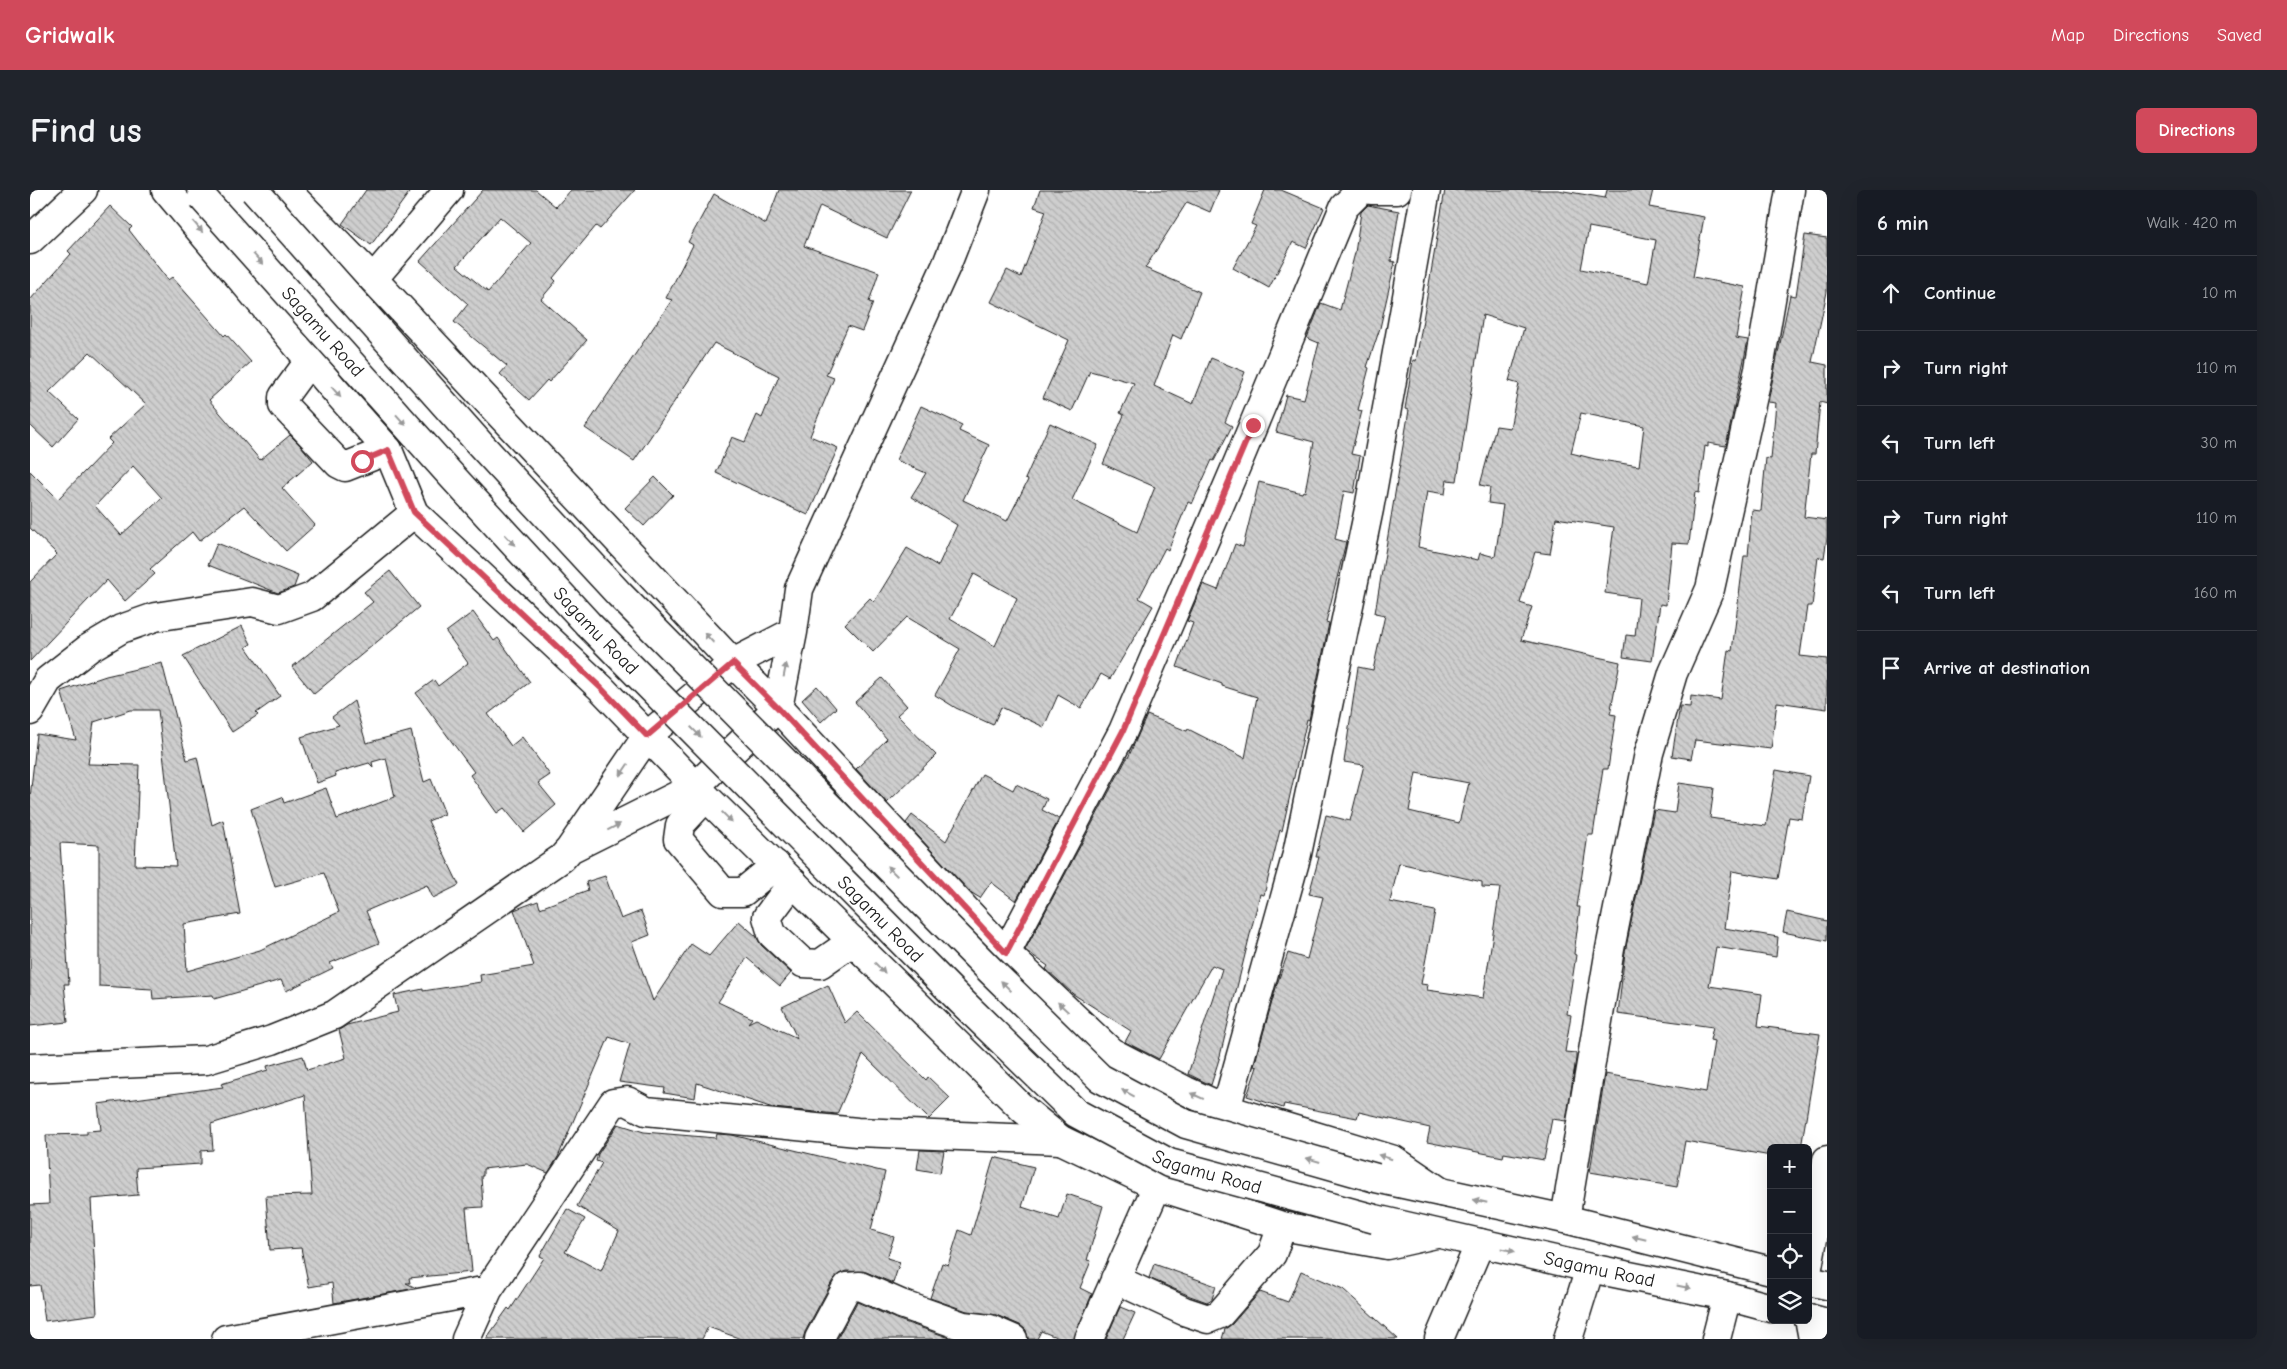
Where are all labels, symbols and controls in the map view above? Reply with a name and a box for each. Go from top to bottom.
text: Gridwalk [25,21,114,49]
text: Map [2051,25,2085,46]
text: Directions [2113,25,2189,46]
text: Saved [2217,25,2262,46]
button: Directions [2136,108,2257,153]
text: Find us [30,110,142,151]
text: 6 min [1877,211,1929,235]
text: Walk · 420 m [2147,214,2237,232]
one-way arrow [192,221,203,234]
one-way arrow [252,253,263,266]
icon: ahead [1877,279,1905,307]
street label: Sagamu Road [277,282,369,381]
text: Continue [1924,282,1996,304]
text: 10 m [2202,284,2237,302]
icon: right [1877,354,1905,382]
text: Turn right [1924,357,2008,379]
text: 110 m [2196,359,2237,377]
one-way arrow [330,385,342,397]
one-way arrow [395,413,407,425]
route end [1242,414,1265,437]
icon: left [1877,429,1905,457]
text: Turn left [1924,432,1995,454]
text: 30 m [2201,434,2237,452]
route start [351,450,374,473]
icon: right [1877,504,1905,532]
text: Turn right [1924,507,2008,529]
text: 110 m [2196,509,2237,527]
one-way arrow [504,533,516,545]
icon: left [1877,579,1905,607]
text: Turn left [1924,582,1995,604]
street label: Sagamu Road [549,583,643,679]
text: 160 m [2194,584,2237,602]
one-way arrow [703,632,715,644]
icon: arrive [1877,654,1905,682]
text: Arrive at destination [1924,657,2090,679]
one-way arrow [782,661,790,677]
one-way arrow [690,726,702,738]
one-way arrow [619,764,629,777]
one-way arrow [721,811,733,823]
one-way arrow [607,823,621,831]
one-way arrow [886,865,898,877]
street label: Sagamu Road [833,871,928,967]
one-way arrow [874,962,886,974]
one-way arrow [1001,981,1013,993]
one-way arrow [1058,1001,1070,1013]
one-way arrow [1121,1089,1135,1097]
one-way arrow [1190,1092,1204,1100]
map controls [1767,1144,1812,1324]
button: + [1767,1144,1812,1189]
street label: Sagamu Road [1148,1145,1264,1199]
one-way arrow [1378,1152,1393,1160]
one-way arrow [1305,1155,1320,1163]
button: − [1767,1189,1812,1234]
one-way arrow [1473,1197,1488,1205]
one-way arrow [1631,1233,1646,1241]
button: locate [1767,1234,1812,1279]
one-way arrow [1500,1246,1515,1254]
street label: Sagamu Road [1542,1247,1657,1292]
button: layers [1767,1279,1812,1324]
one-way arrow [1676,1283,1691,1291]

